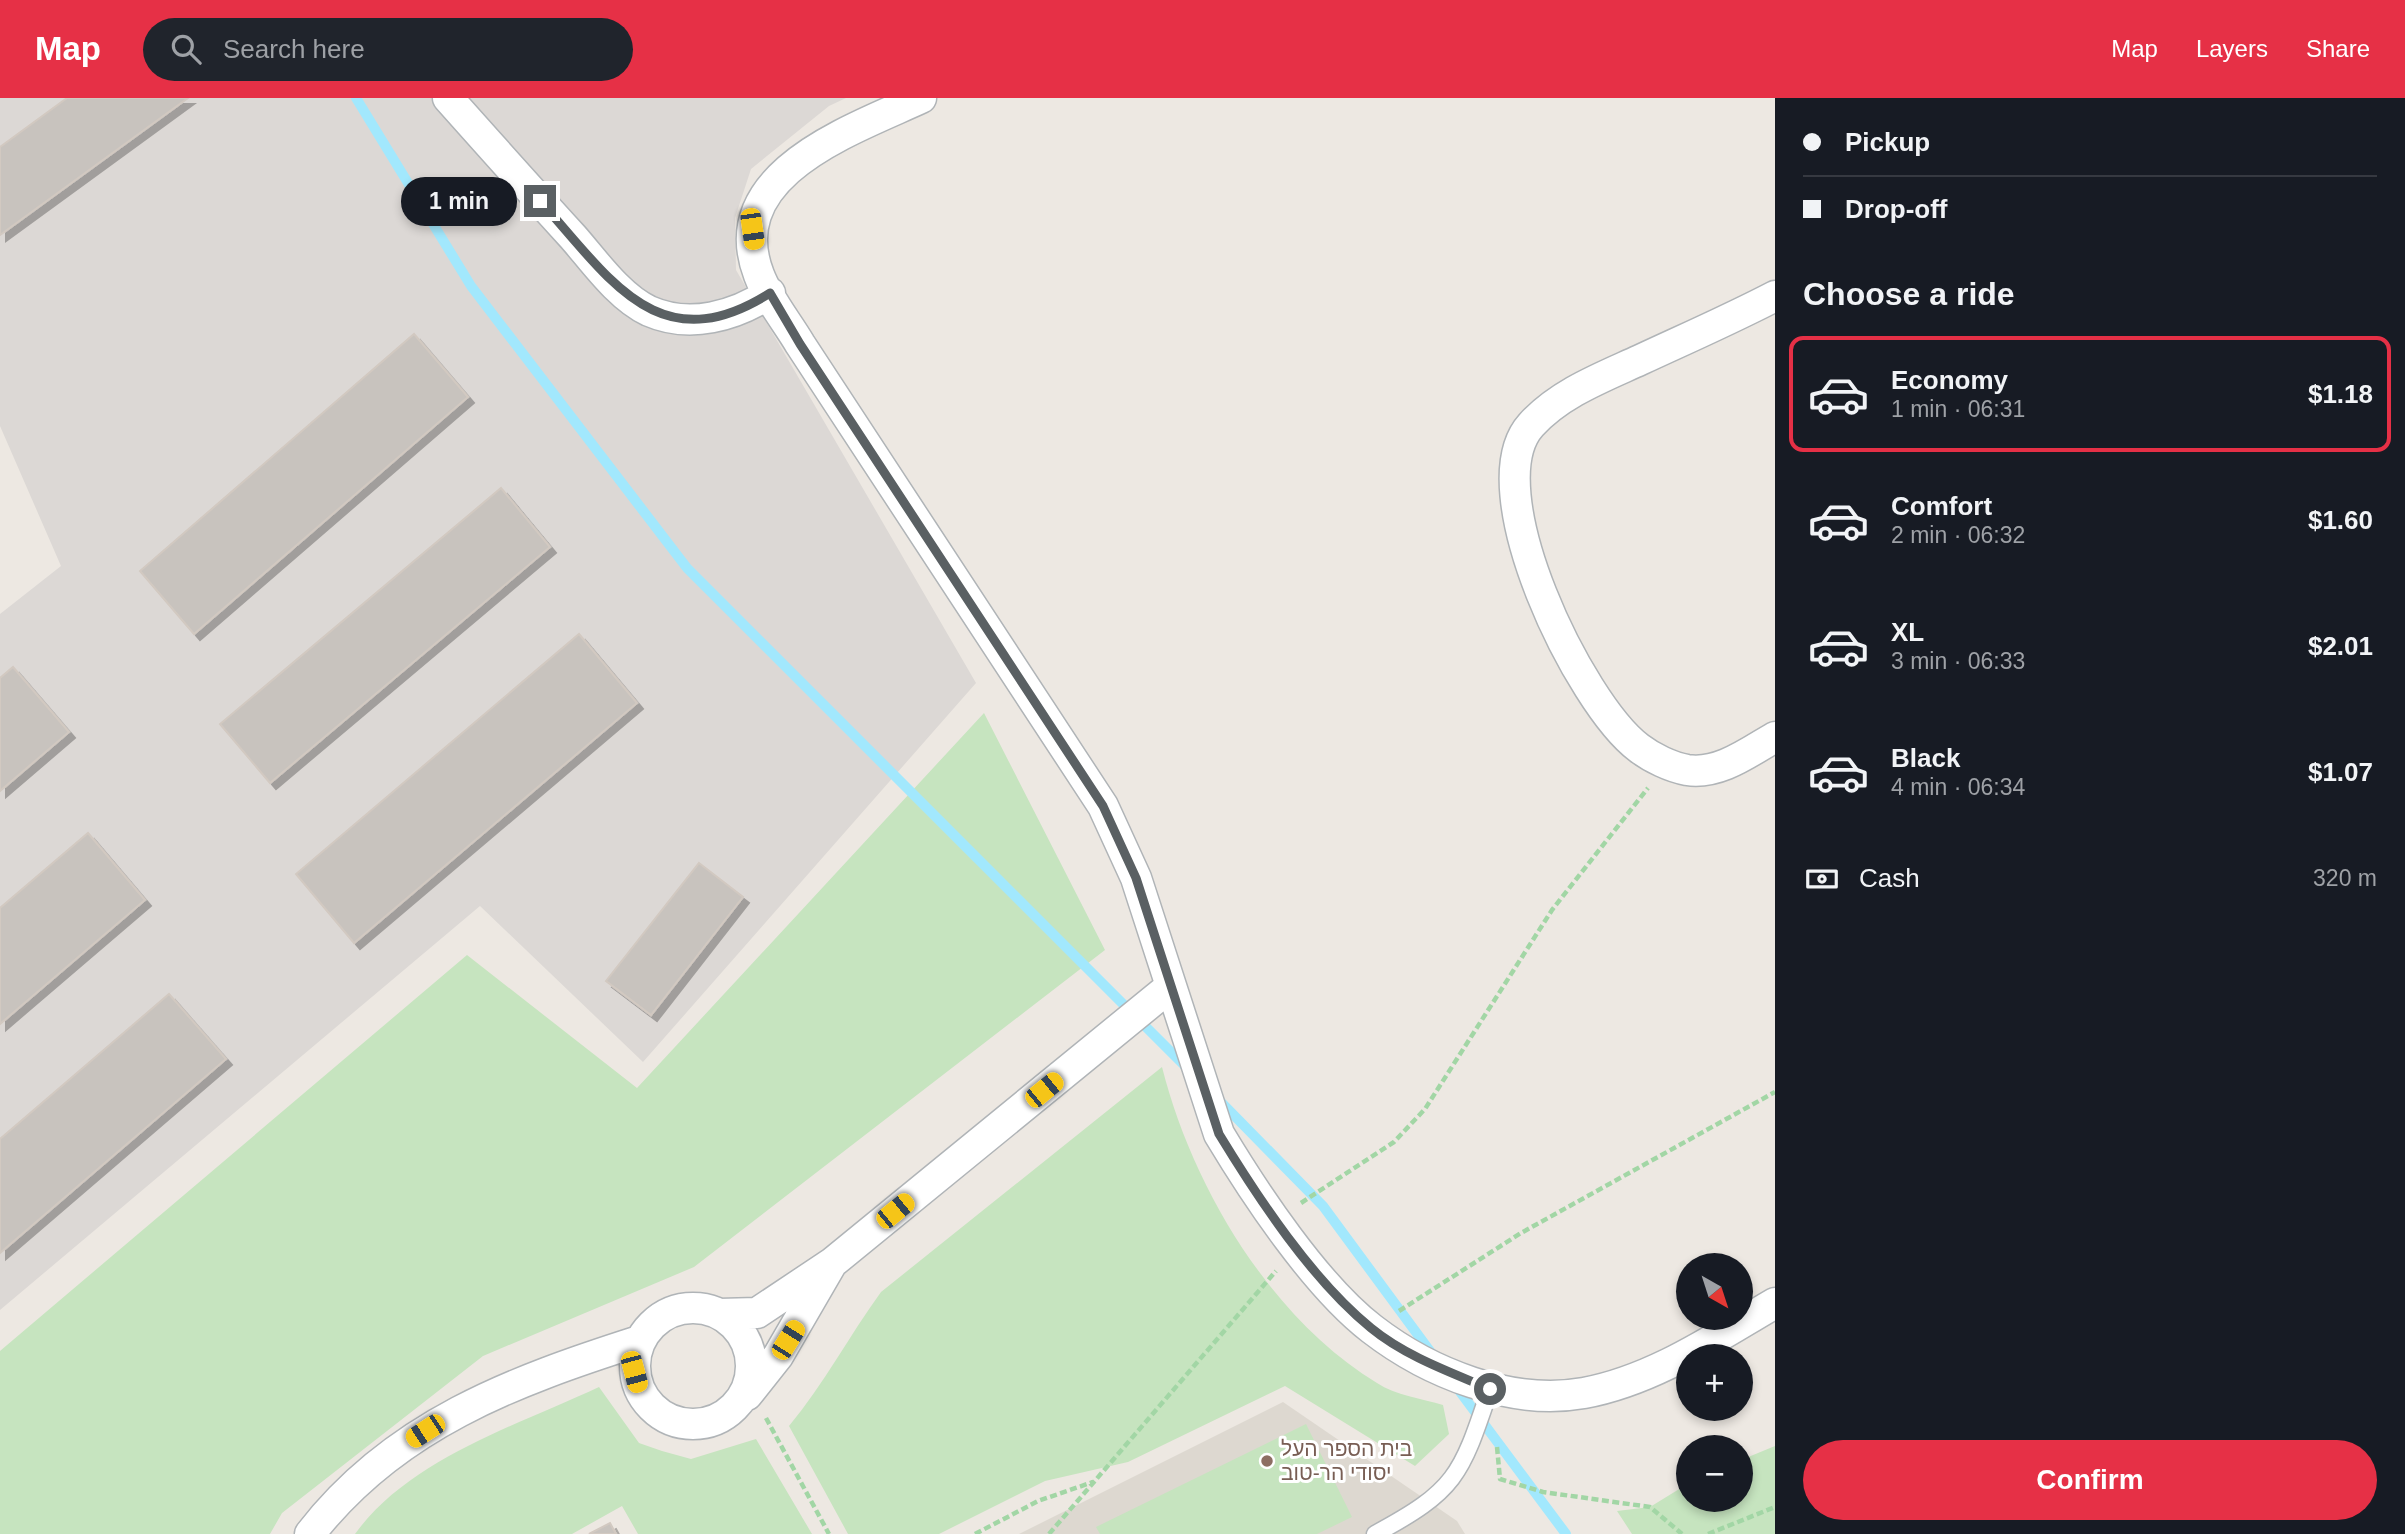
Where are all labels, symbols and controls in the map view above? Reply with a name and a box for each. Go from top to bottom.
search box [143,18,633,81]
text: Map [35,30,101,67]
icon: search [167,30,205,68]
text: Search here [223,34,365,64]
text: Map [2111,35,2158,62]
text: Layers [2196,35,2268,62]
text: Share [2306,35,2370,62]
text: Pickup [1845,127,1930,157]
callout: 1 min [400,176,516,226]
route end [524,185,556,217]
text: 1 min [429,188,489,214]
text: Drop-off [1845,194,1948,224]
car [739,207,766,251]
text: Choose a ride [1803,276,2015,312]
icon: car [1807,363,1870,426]
text: Economy [1891,365,2008,395]
text: $1.18 [2308,379,2373,409]
text: 1 min · 06:31 [1891,396,2025,422]
icon: car [1807,489,1870,552]
text: Comfort [1891,491,1992,521]
text: $1.60 [2308,505,2373,535]
text: 2 min · 06:32 [1891,522,2025,548]
icon: car [1807,615,1870,678]
text: XL [1891,617,1924,647]
text: $2.01 [2308,631,2373,661]
text: 3 min · 06:33 [1891,648,2025,674]
icon: car [1807,741,1870,804]
text: Black [1891,743,1960,773]
text: $1.07 [2308,757,2373,787]
text: 4 min · 06:34 [1891,774,2025,800]
icon: cash [1803,860,1841,898]
text: Cash [1859,863,1920,893]
text: 320 m [2313,865,2377,891]
car [1022,1069,1067,1111]
car [873,1190,918,1232]
north arrow [1676,1253,1754,1330]
map controls [1676,1253,1753,1512]
car [768,1317,809,1363]
button: + [1676,1344,1753,1421]
car [619,1349,650,1395]
route start [1474,1373,1506,1405]
car [402,1411,449,1451]
button: − [1676,1435,1753,1512]
place label: בית הספר העל יסודי הר-טוב [1281,1437,1412,1484]
button: Confirm [1803,1440,2377,1520]
marker: בית הספר העל יסודי הר-טוב [1259,1453,1275,1469]

